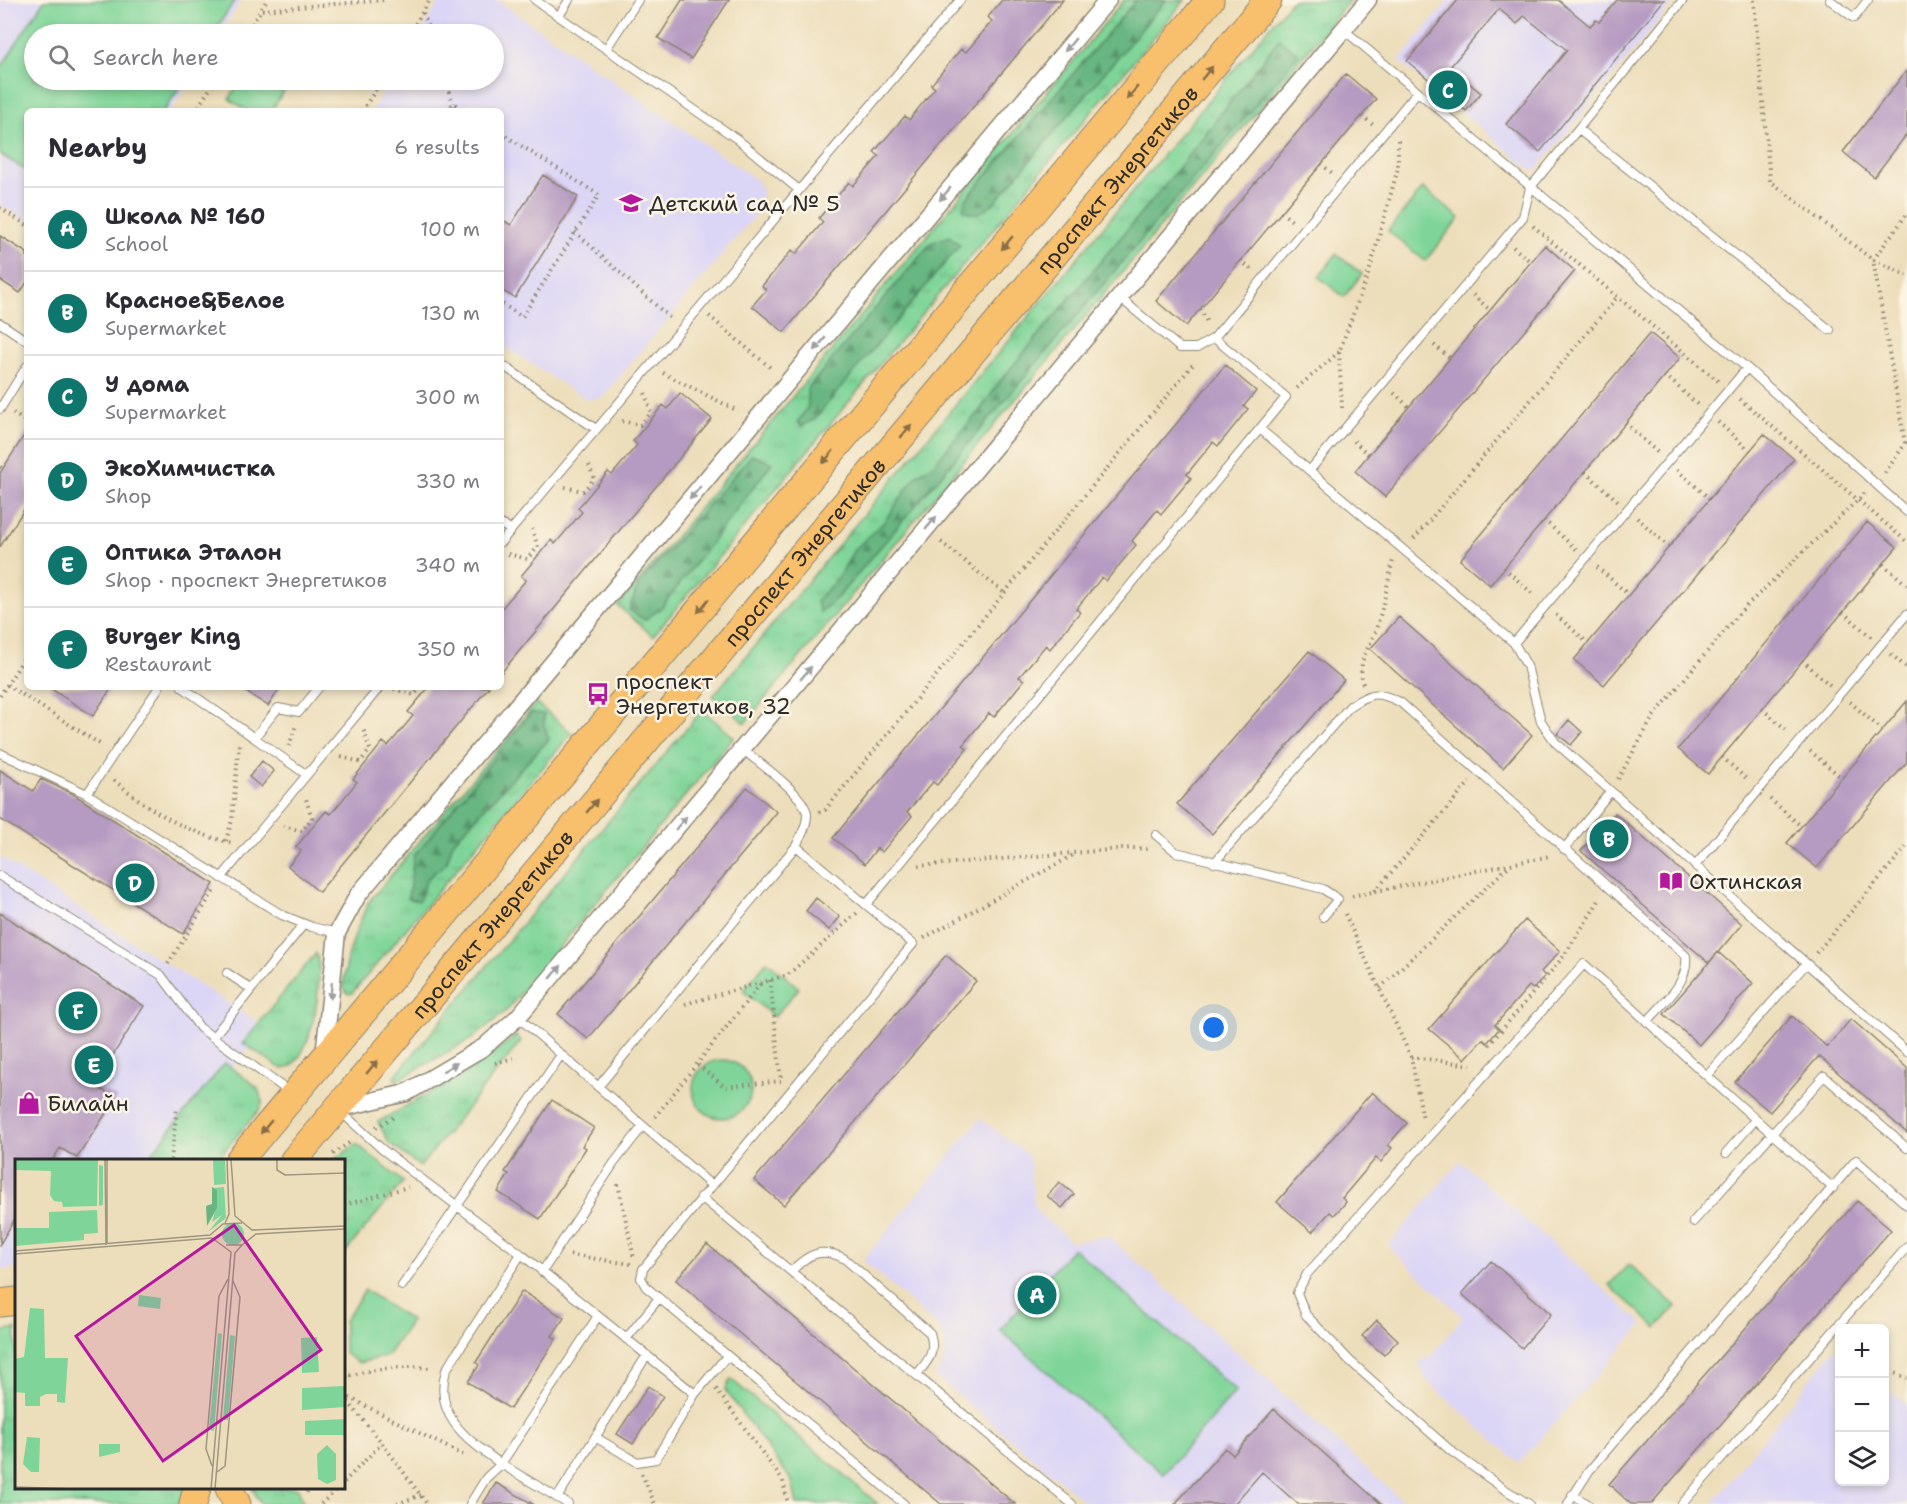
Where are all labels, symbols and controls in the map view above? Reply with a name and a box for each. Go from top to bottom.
search box [24,24,504,90]
one-way arrow [1064,37,1077,52]
icon: search [45,41,78,74]
text: Search here [93,43,219,72]
one-way arrow [1200,66,1213,81]
pin: C [1428,68,1468,112]
street label: проспект Энергетиков [1030,79,1205,280]
one-way arrow [1126,85,1139,101]
text: Nearby [48,130,147,165]
text: 6 results [394,134,480,160]
one-way arrow [939,186,952,201]
place label: Детский сад № 5 [649,189,840,218]
school or university icon: Детский сад № 5 [618,190,644,216]
text: Школа № 160 [105,202,265,231]
text: A [60,216,75,242]
text: 100 m [420,216,480,242]
text: School [105,231,168,257]
one-way arrow [1001,235,1014,250]
text: Красное&Белое [105,286,285,315]
text: B [61,300,74,326]
text: 130 m [421,300,480,326]
text: Supermarket [105,315,227,341]
one-way arrow [813,336,826,352]
text: У дома [105,370,189,399]
text: C [61,384,74,410]
text: 300 m [414,384,480,410]
text: Supermarket [105,399,227,425]
one-way arrow [899,424,912,439]
one-way arrow [822,449,835,464]
street label: проспект Энергетиков [717,452,892,652]
text: ЭкоХимчистка [105,454,275,483]
text: D [60,468,75,494]
text: 330 m [416,468,480,494]
text: Shop [105,483,152,509]
one-way arrow [688,485,701,501]
one-way arrow [924,515,937,531]
text: Оптика Эталон [105,538,282,567]
text: E [61,552,74,578]
text: 340 m [415,552,480,578]
text: Shop · проспект Энергетиков [105,567,387,593]
one-way arrow [697,598,710,613]
text: Burger King [105,622,240,651]
text: F [62,636,73,662]
text: 350 m [416,636,480,662]
text: Restaurant [105,651,212,677]
one-way arrow [799,666,812,681]
place label: проспект Энергетиков, 32 [616,667,791,721]
bus stop icon: проспект Энергетиков, 32 [585,681,611,707]
one-way arrow [585,798,598,814]
one-way arrow [674,816,687,831]
pin: B [1590,816,1628,862]
street label: проспект Энергетиков [404,824,580,1025]
pin: D [116,860,154,906]
place label: Охтинская [1689,867,1803,896]
library icon: Охтинская [1658,868,1684,894]
one-way arrow [549,964,562,980]
one-way arrow [326,982,336,1001]
pin: F [58,988,98,1034]
your location [1199,1013,1228,1042]
pin: E [74,1042,113,1088]
one-way arrow [365,1060,377,1075]
one-way arrow [442,1062,459,1072]
place label: Билайн [47,1089,129,1118]
shop icon: Билайн [16,1090,42,1116]
one-way arrow [261,1120,273,1135]
inset map [15,1159,345,1489]
pin: A [1018,1272,1056,1318]
map controls [1835,1324,1889,1486]
button: + [1835,1324,1889,1378]
button: − [1835,1378,1889,1432]
button: layers [1835,1432,1889,1486]

